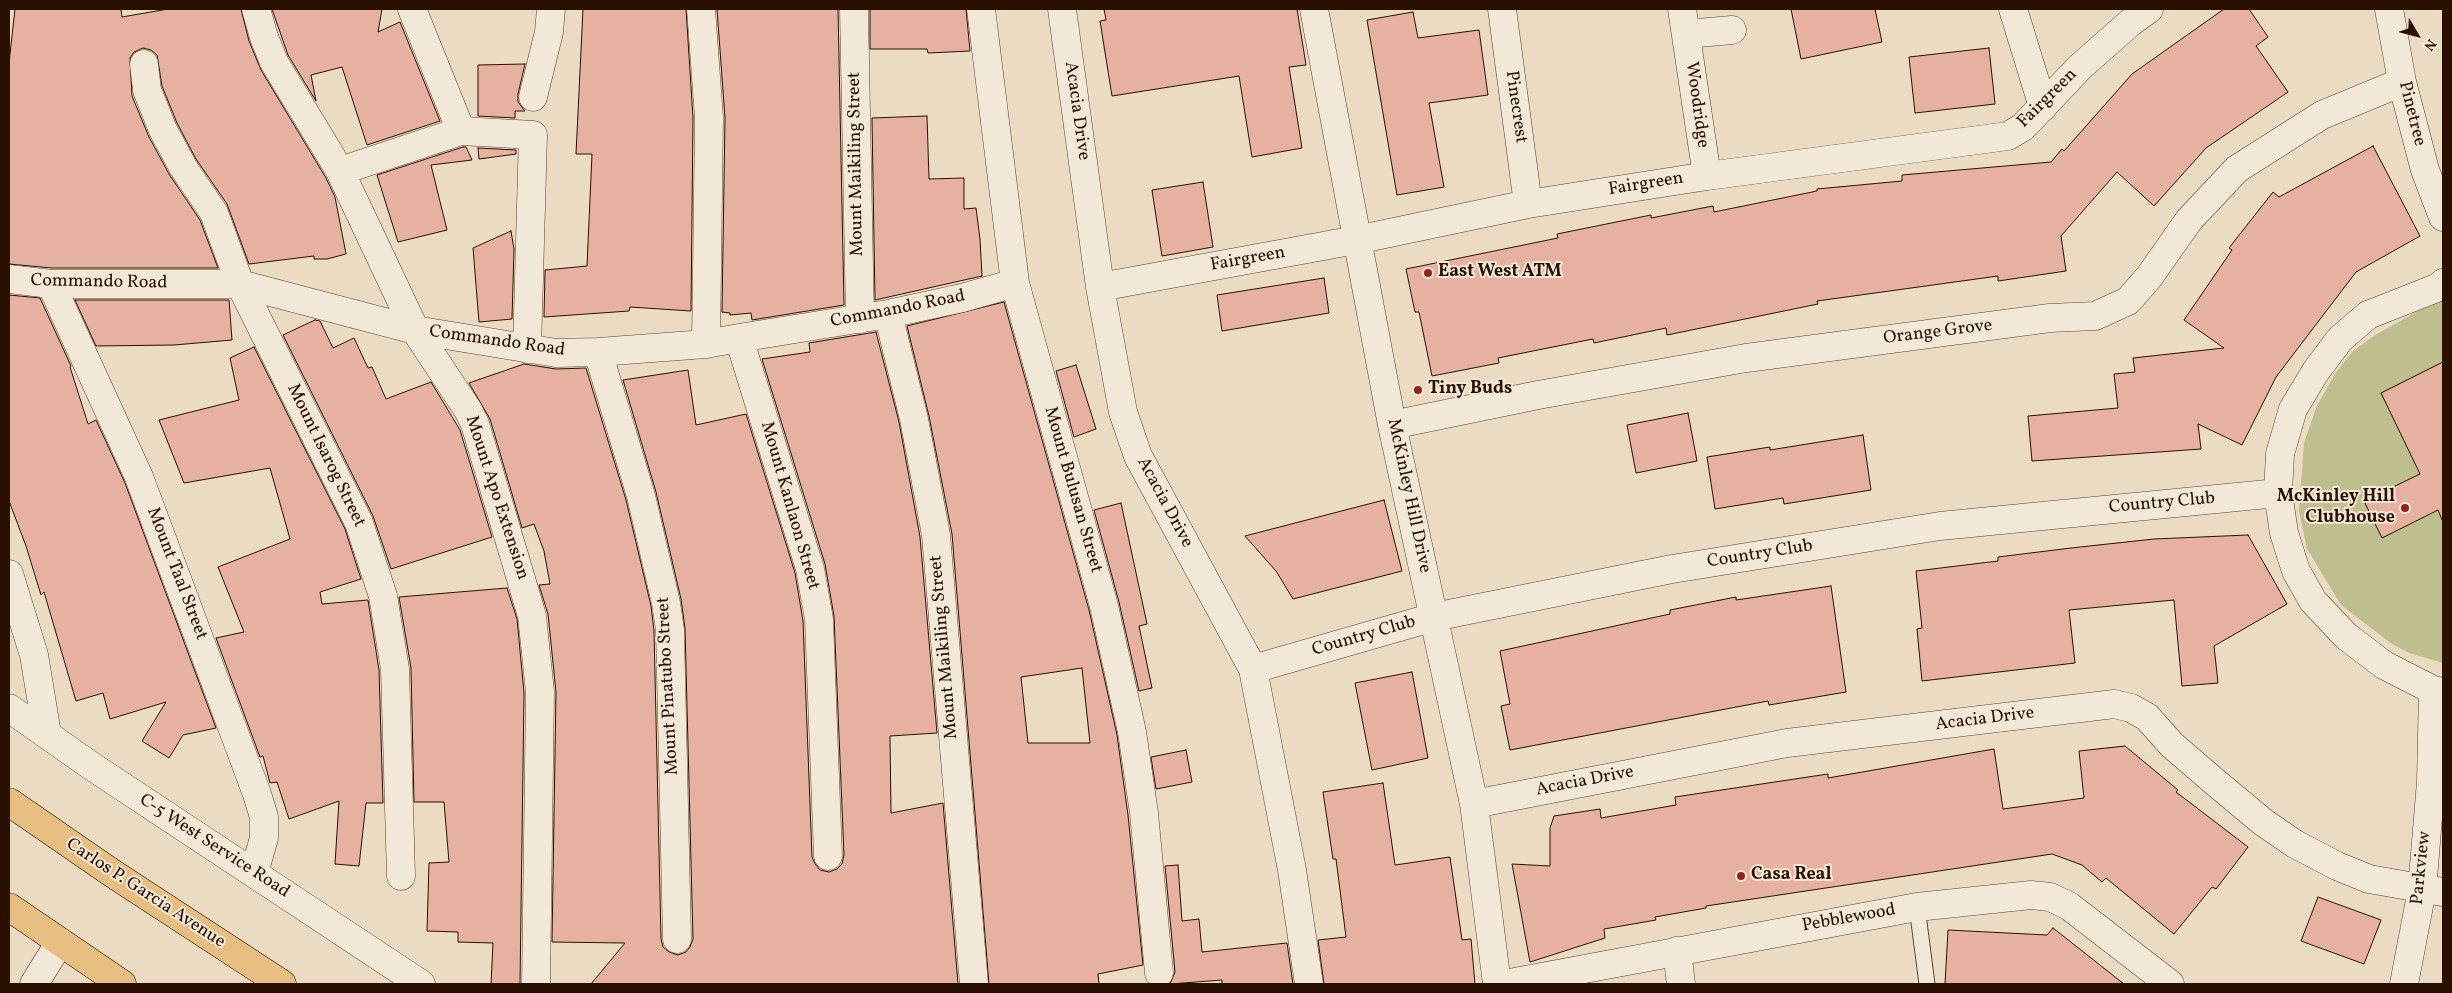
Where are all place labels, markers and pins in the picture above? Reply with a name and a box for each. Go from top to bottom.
place label: East West ATM [1438,262,1562,284]
marker: East West ATM [1422,267,1434,279]
place label: Tiny Buds [1428,379,1512,401]
marker: Tiny Buds [1412,384,1424,396]
place label: McKinley Hill Clubhouse [2277,487,2395,530]
marker: McKinley Hill Clubhouse [2399,502,2411,514]
place label: Casa Real [1751,865,1832,887]
marker: Casa Real [1735,870,1747,882]

